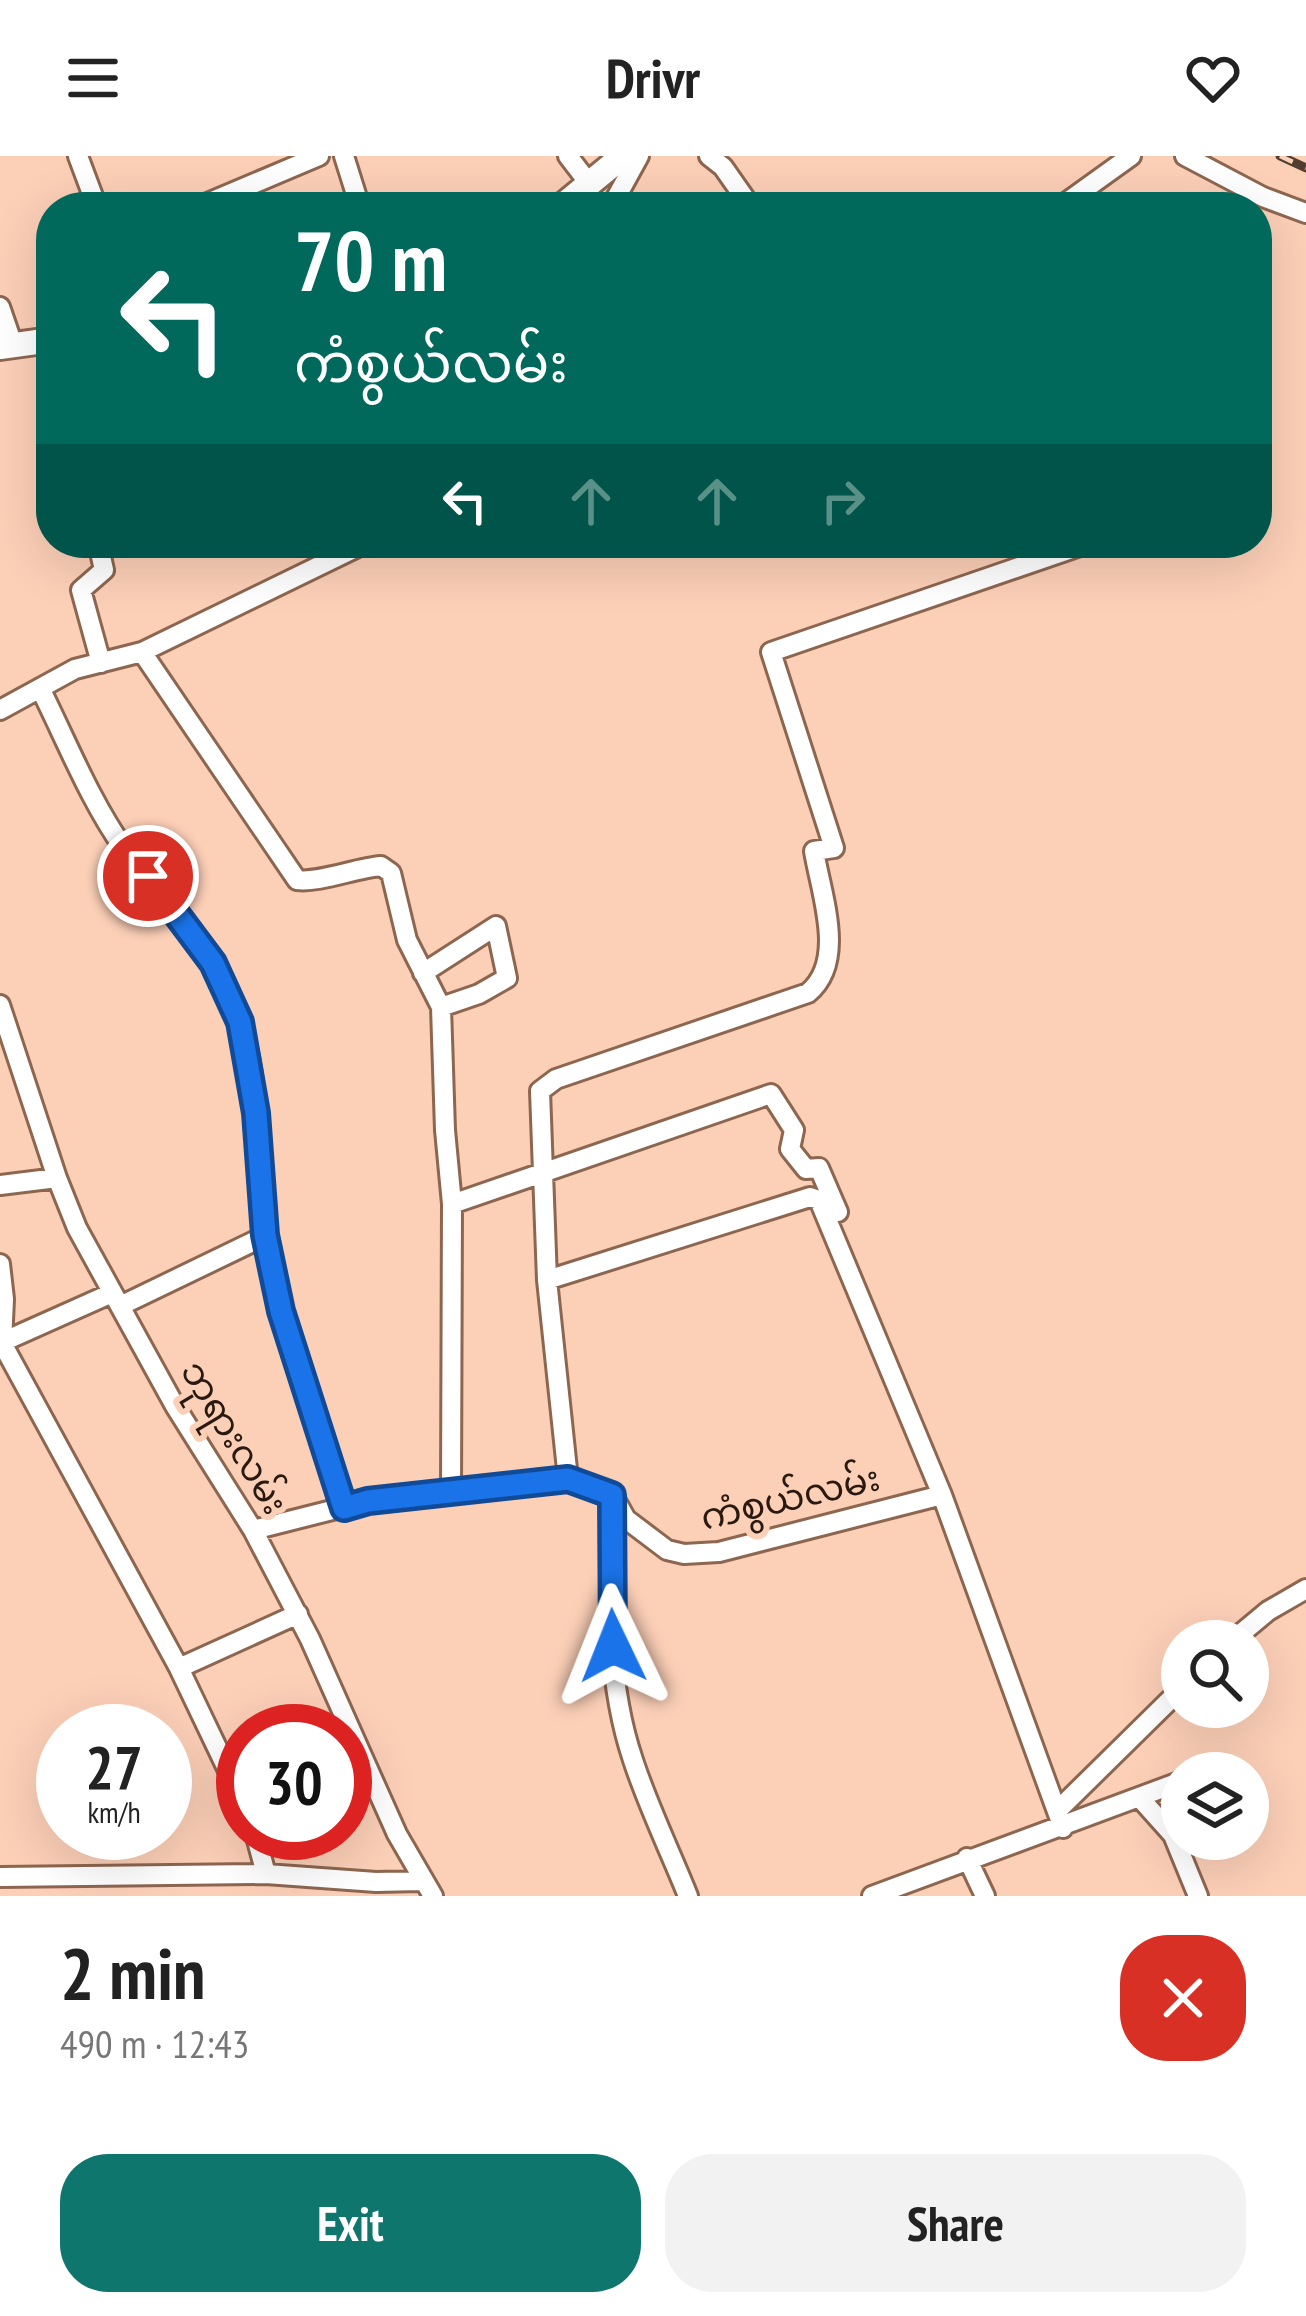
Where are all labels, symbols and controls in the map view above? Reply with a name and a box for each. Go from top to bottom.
text: Drivr [606,43,700,113]
icon: menu [60,45,126,111]
icon: heart [1180,45,1246,111]
text: 70 m [294,205,447,314]
icon: left [96,240,252,396]
text: ကံစွယ်လမ်း [294,327,568,397]
icon: left [432,468,498,534]
icon: ahead [558,468,624,534]
icon: ahead [684,468,750,534]
icon: right [810,468,876,534]
pin [97,825,199,927]
icon: arrive [115,843,181,909]
street label: ဘုရားလမ်း [165,1351,300,1526]
street label: ကံစွယ်လမ်း [696,1453,885,1546]
position arrow [550,1583,676,1709]
map controls [1161,1620,1269,1860]
button: search [1161,1620,1269,1728]
speed limit sign: 30 [216,1704,372,1860]
text: 27 [85,1728,143,1806]
button: layers [1161,1752,1269,1860]
text: km/h [87,1792,141,1831]
text: 2 min [60,1926,205,2019]
button: close [1120,1935,1246,2061]
text: 490 m · 12:43 [60,2018,249,2069]
button: Exit [60,2154,641,2292]
button: Share [665,2154,1246,2292]

